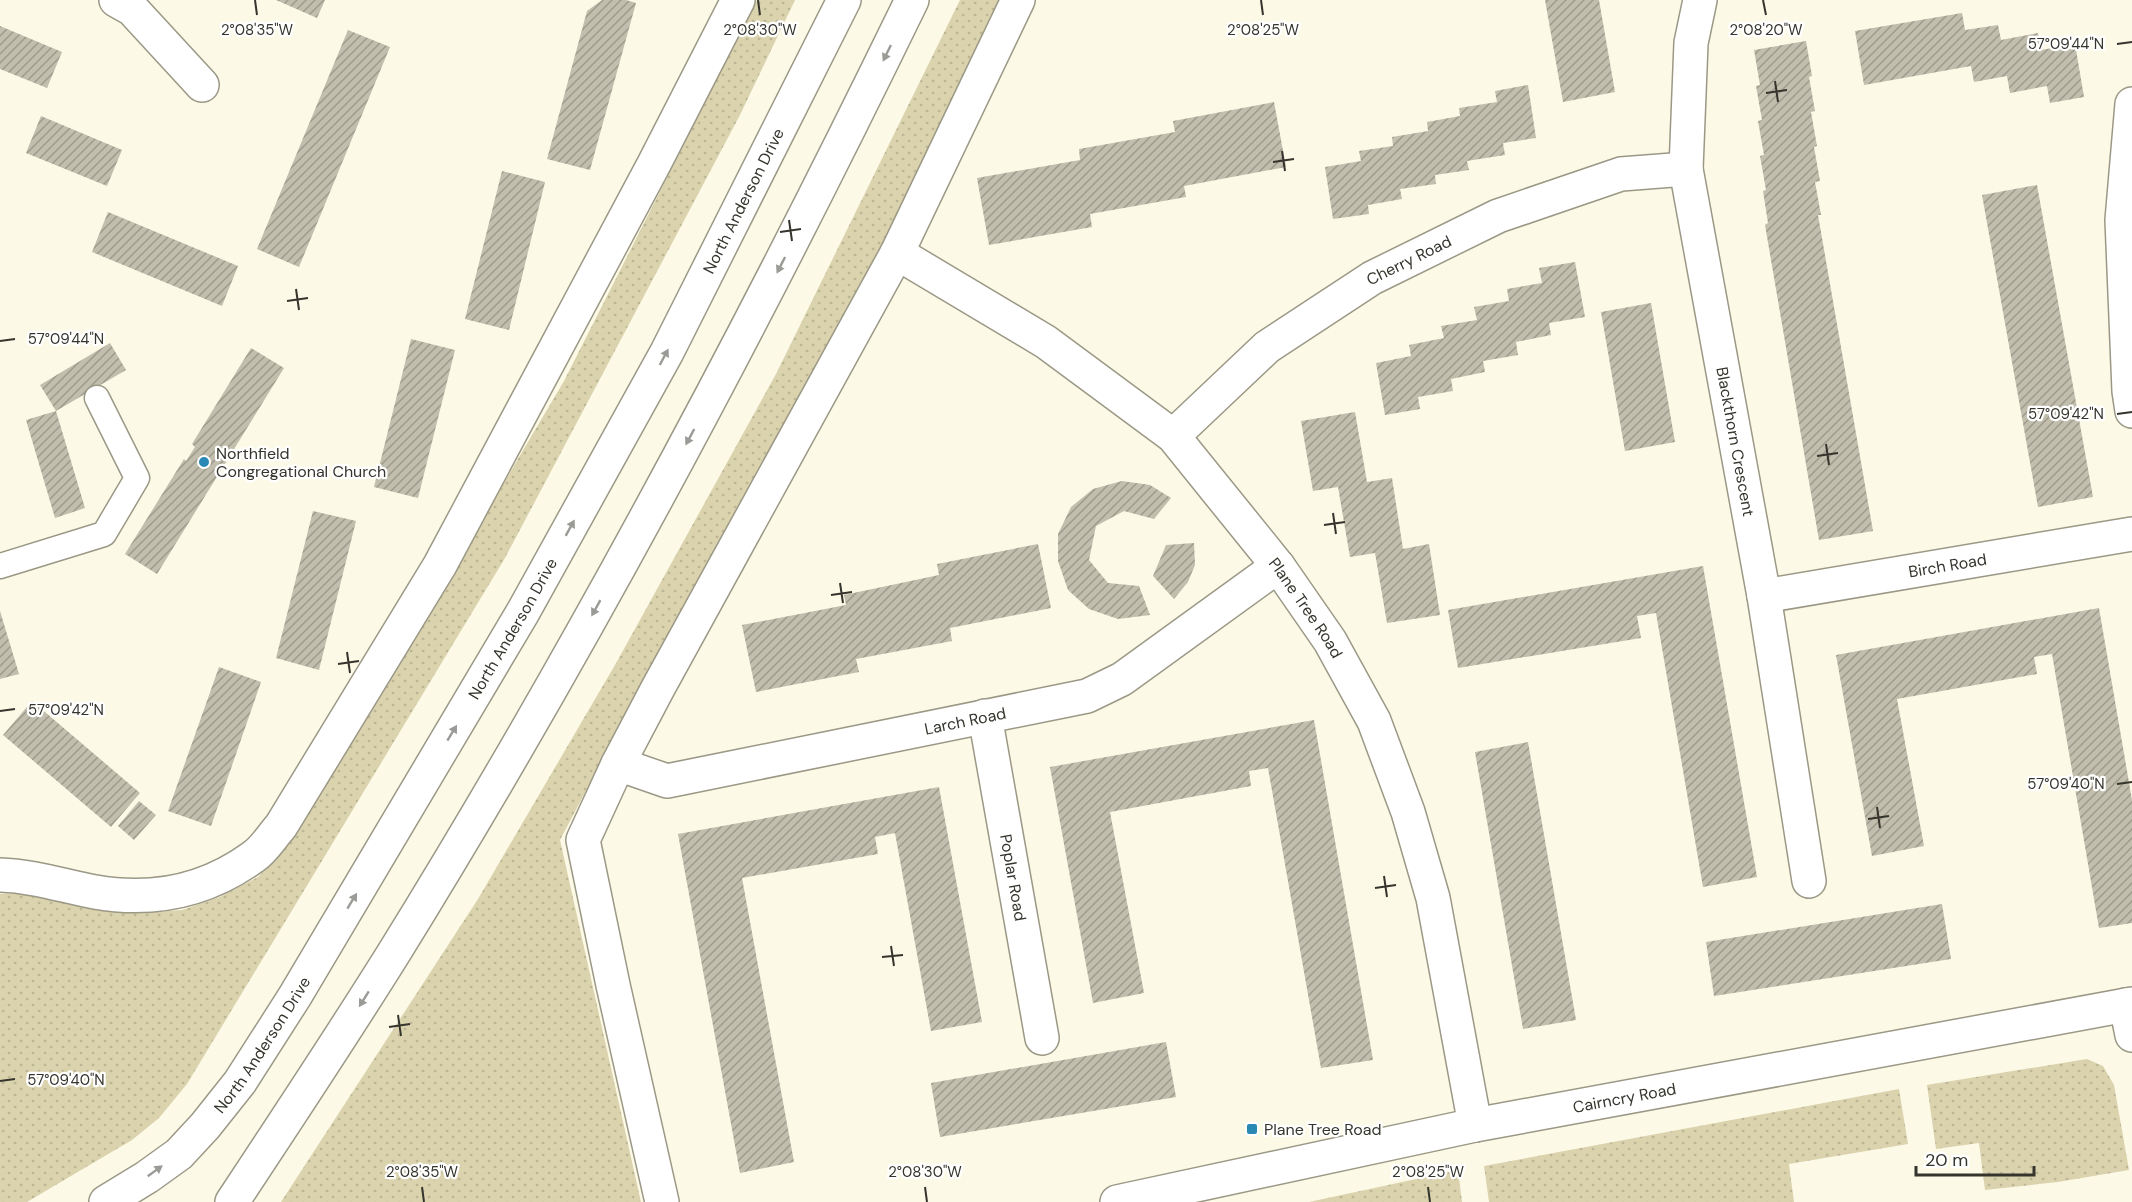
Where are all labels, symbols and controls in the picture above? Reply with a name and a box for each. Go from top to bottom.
text: 2°08'35"W [221,20,294,40]
text: 2°08'30"W [723,20,797,40]
text: 2°08'25"W [1227,20,1299,40]
text: 2°08'20"W [1729,20,1803,40]
text: 57°09'44"N [2028,34,2104,54]
one-way arrow [882,44,891,61]
street label: North Anderson Drive [698,125,788,277]
street label: Cherry Road [1363,230,1455,290]
one-way arrow [776,256,785,273]
text: 57°09'44"N [28,329,104,349]
one-way arrow [659,348,669,365]
street label: Blackthorn Crescent [1712,365,1760,518]
text: 57°09'42"N [2028,404,2104,424]
one-way arrow [685,429,695,446]
place label: Northfield Congregational Church [216,443,386,482]
marker: Northfield Congregational Church [197,455,211,469]
one-way arrow [565,519,575,536]
street label: Birch Road [1907,548,1988,582]
street label: Plane Tree Road [1265,553,1348,662]
street label: North Anderson Drive [463,554,561,703]
one-way arrow [591,600,601,617]
text: 57°09'42"N [28,700,104,720]
street label: Larch Road [922,702,1008,739]
one-way arrow [446,725,457,741]
text: 57°09'40"N [2027,774,2105,794]
street label: Poplar Road [996,832,1032,923]
one-way arrow [347,893,358,909]
street label: North Anderson Drive [209,973,315,1117]
one-way arrow [359,991,370,1008]
text: 57°09'40"N [27,1070,105,1090]
street label: Cairncry Road [1571,1078,1678,1117]
place label: Plane Tree Road [1264,1119,1381,1140]
marker: Plane Tree Road [1245,1122,1259,1136]
scale bar [1916,1139,2034,1177]
text: 20 m [1925,1148,1968,1172]
text: 2°08'35"W [386,1162,459,1182]
text: 2°08'30"W [888,1162,962,1182]
text: 2°08'25"W [1392,1162,1464,1182]
one-way arrow [147,1165,163,1177]

